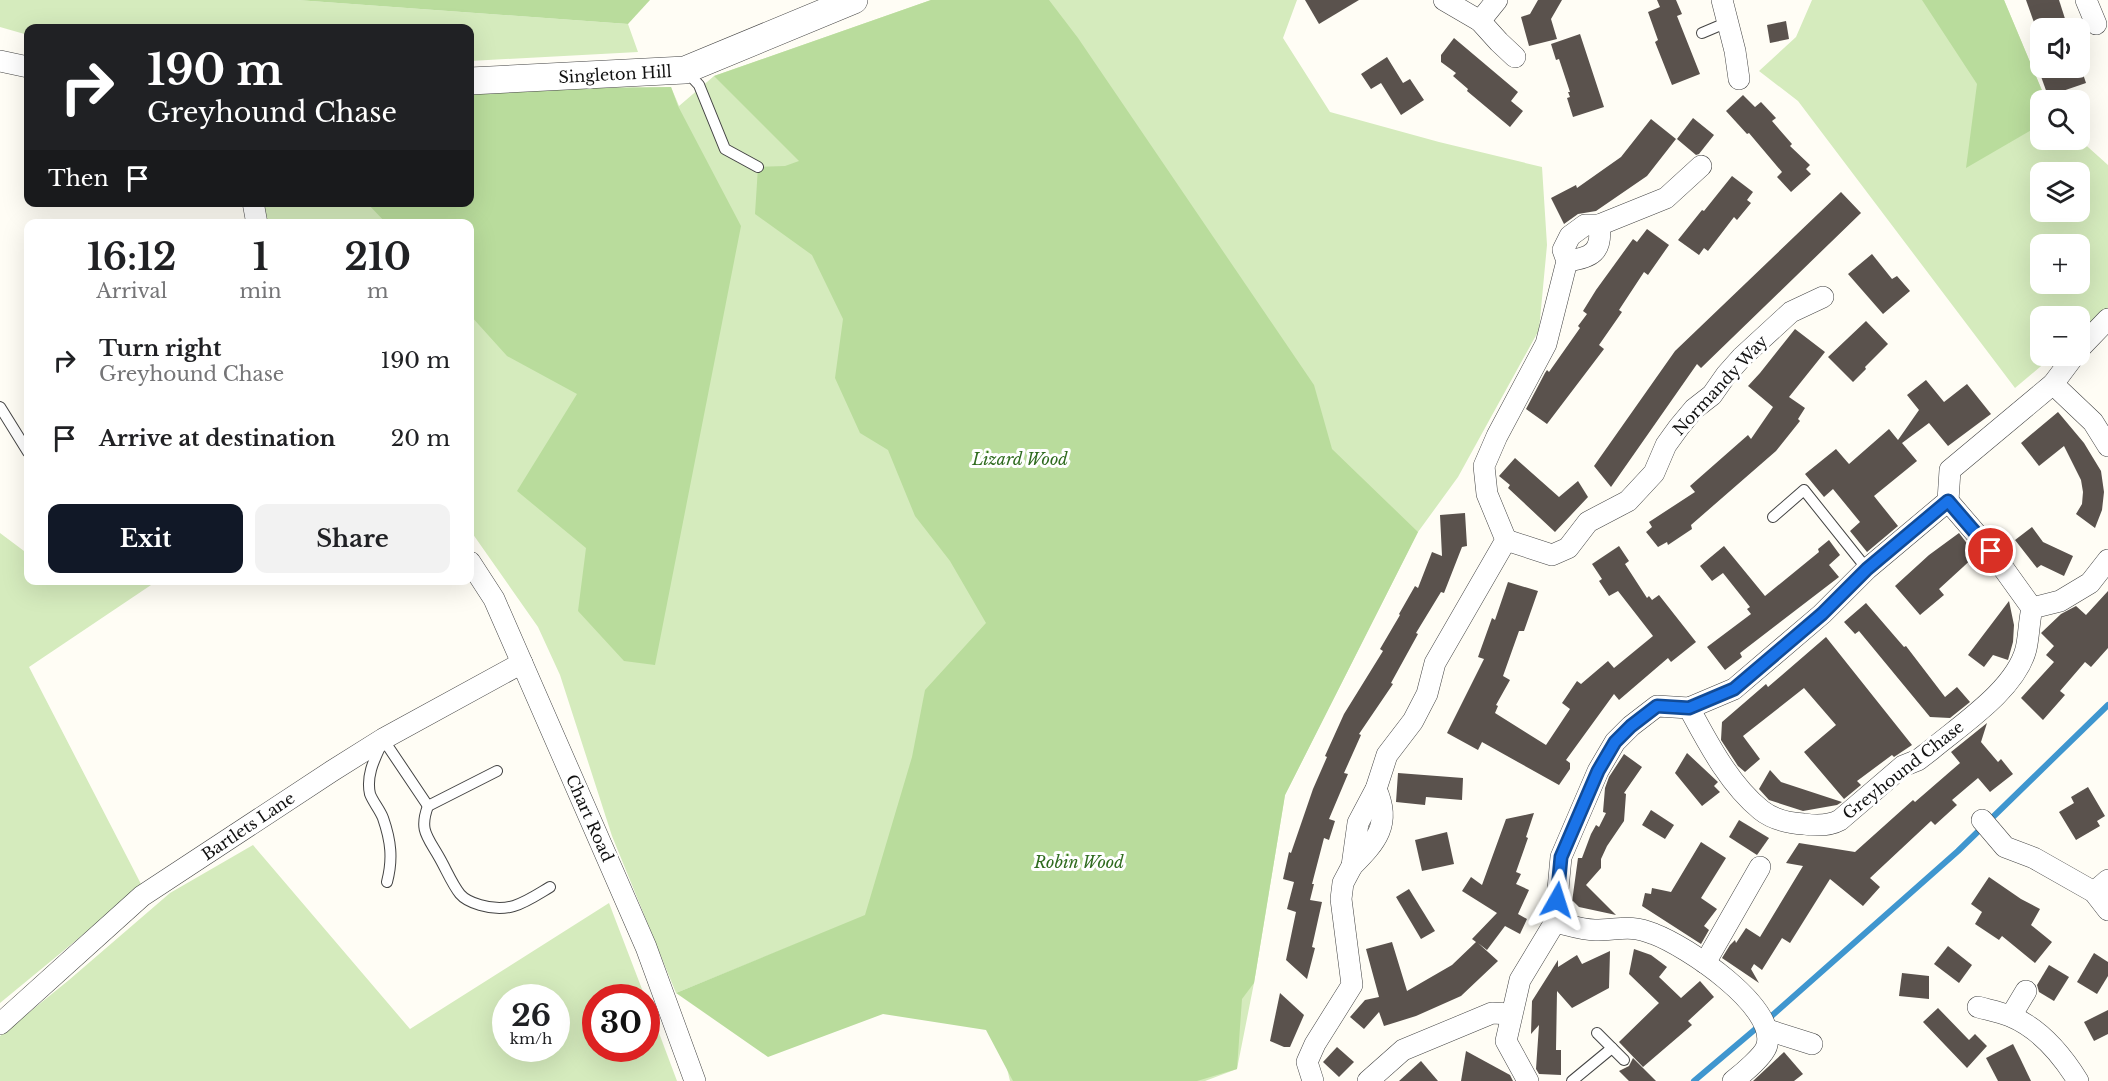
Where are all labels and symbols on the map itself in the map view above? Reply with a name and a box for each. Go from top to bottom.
street label: Singleton Hill [558,61,672,87]
street label: Normandy Way [1668,330,1772,439]
park label: Lizard Wood [971,449,1068,469]
pin [1965,525,2016,576]
street label: Greyhound Chase [1838,716,1968,824]
street label: Chart Road [562,771,618,865]
street label: Bartlets Lane [198,788,298,864]
park label: Robin Wood [1033,852,1124,872]
position arrow [1525,868,1589,932]
speed limit sign: 30 [582,984,660,1062]

